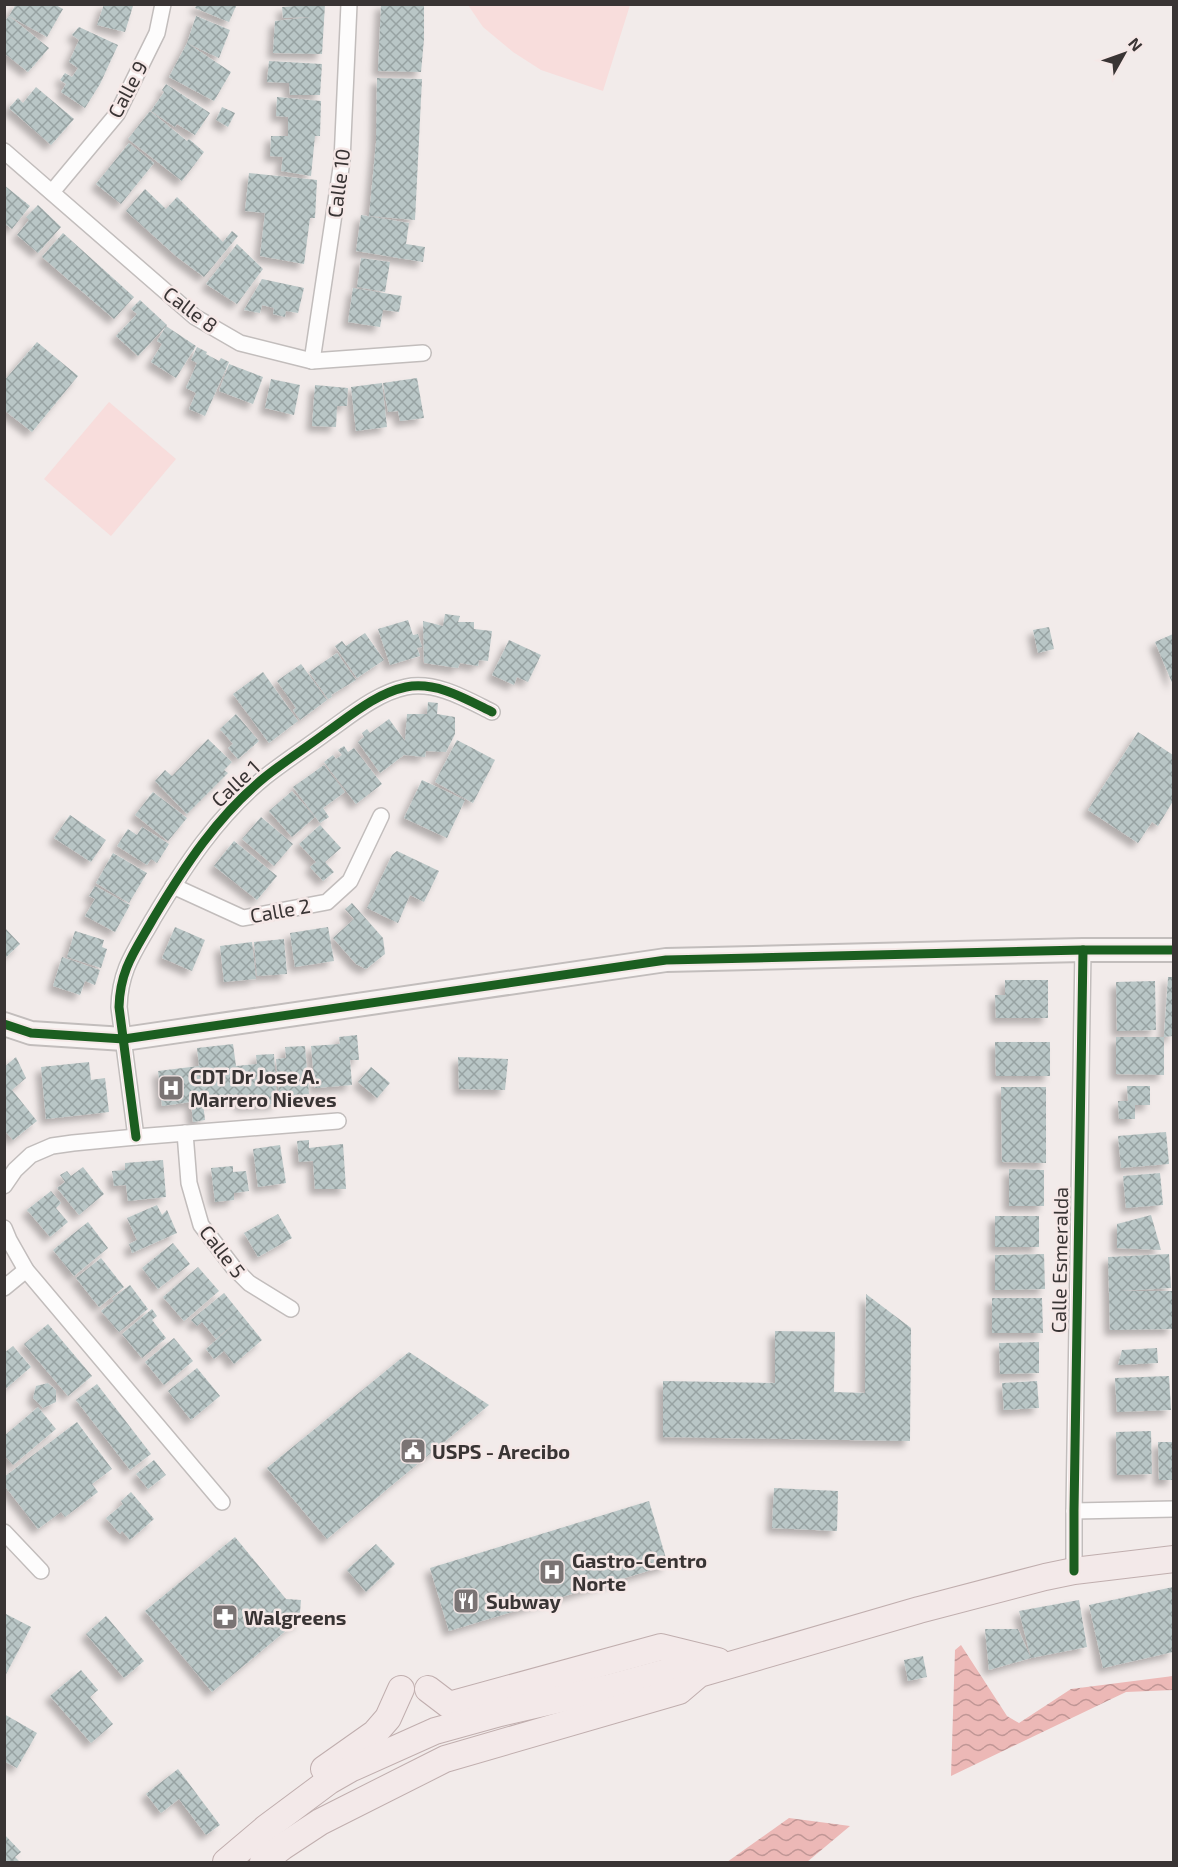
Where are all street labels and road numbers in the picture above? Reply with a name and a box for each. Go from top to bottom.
street label: Calle 9 [102,56,152,122]
street label: Calle 10 [322,147,354,219]
street label: Calle 8 [159,281,223,337]
street label: Calle 1 [206,755,264,811]
street label: Calle 2 [248,893,312,927]
street label: Calle Esmeralda [1046,1187,1072,1333]
street label: Calle 5 [195,1220,251,1282]

